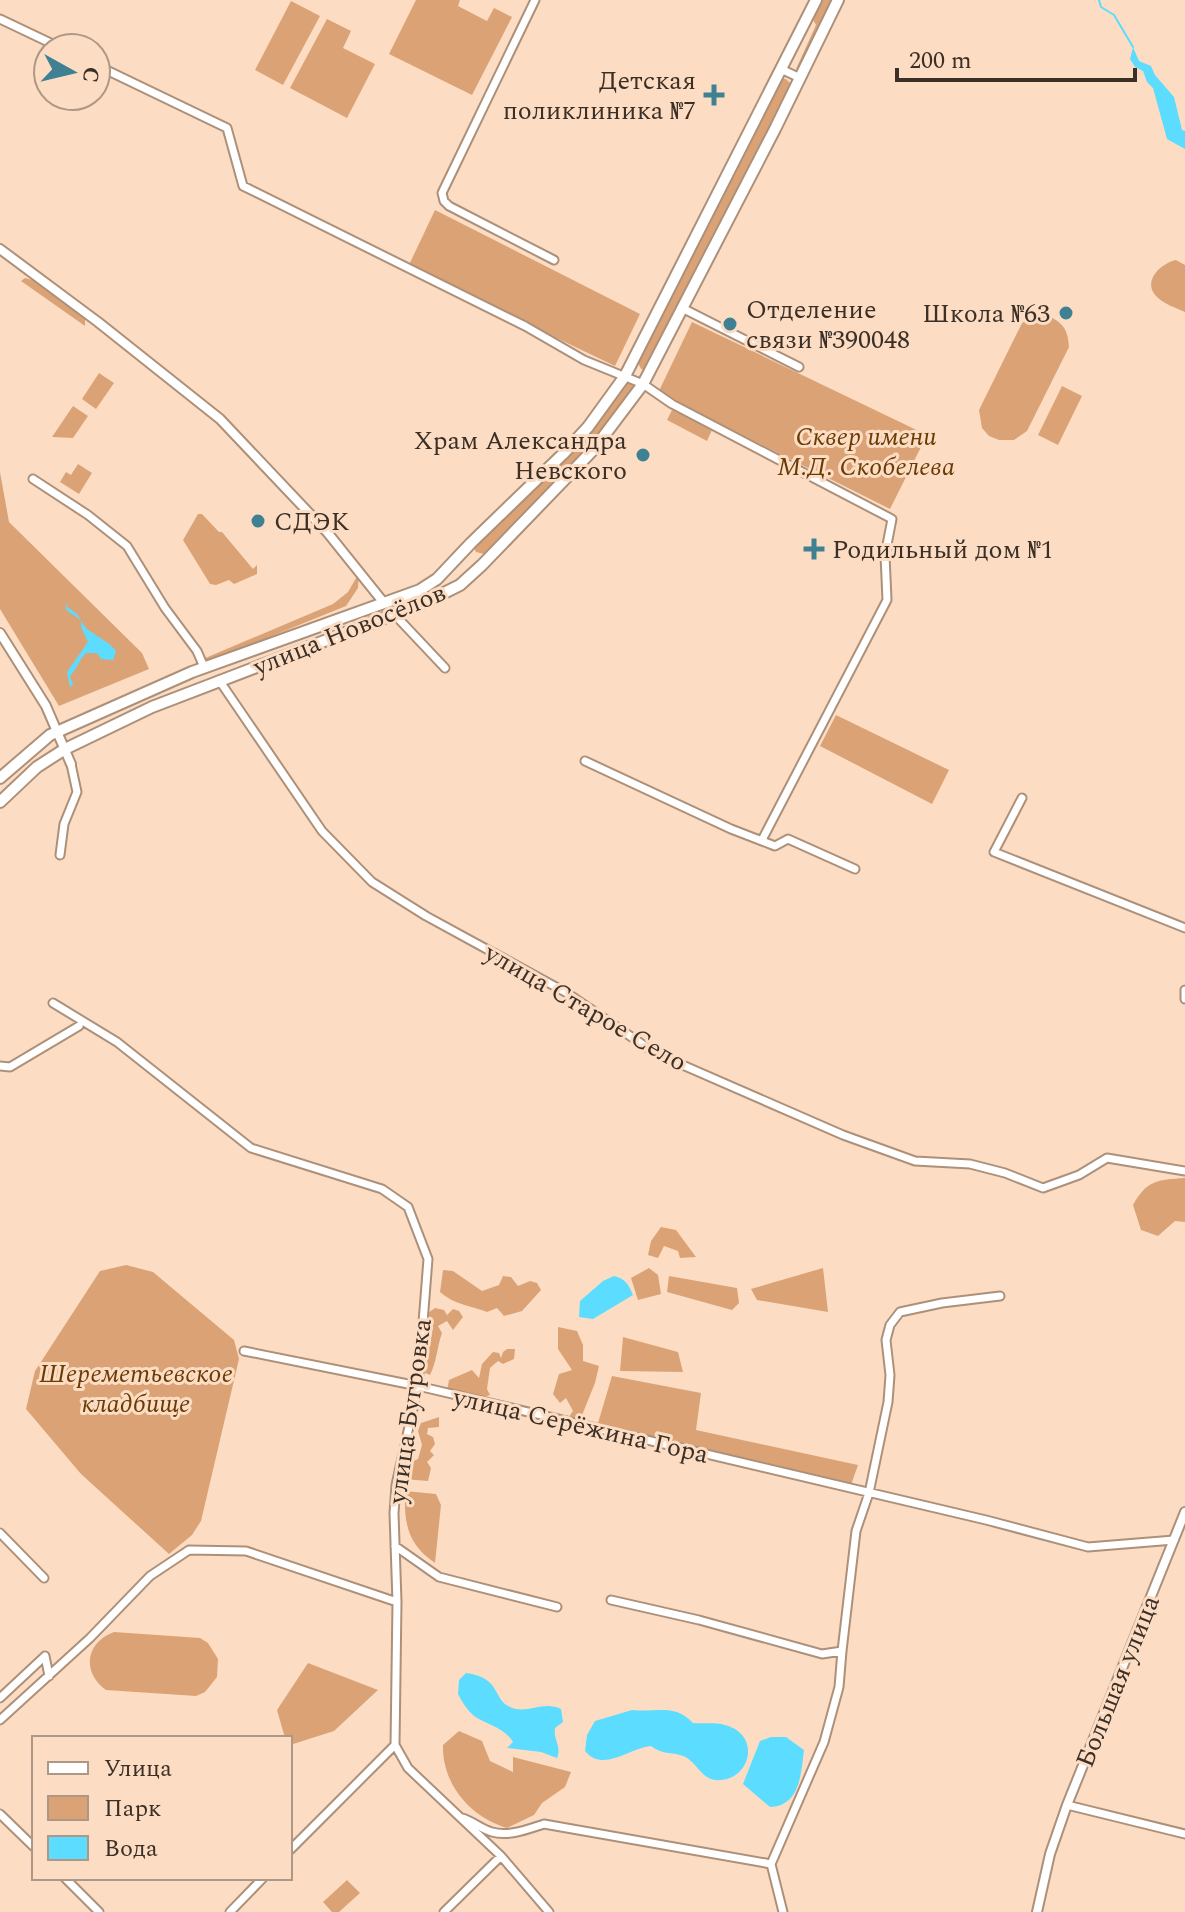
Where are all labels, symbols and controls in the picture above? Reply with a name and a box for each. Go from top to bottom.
north arrow [32,32,112,112]
scale bar [897,32,1135,82]
text: 200 m [909,43,972,79]
place label: Детская поликлиника №7 [503,61,696,131]
text: С [73,65,108,85]
marker: Детская поликлиника №7 [703,84,725,106]
place label: Отделение связи №390048 [746,290,910,360]
place label: Школа №63 [922,294,1050,334]
marker: Школа №63 [1057,304,1075,322]
marker: Отделение связи №390048 [721,315,739,333]
park label: Сквер имени М.Д. Скобелева [777,417,955,487]
place label: Храм Александра Невского [414,421,627,491]
marker: Храм Александра Невского [634,446,652,464]
place label: СДЭК [274,502,350,542]
marker: СДЭК [249,512,267,530]
place label: Родильный дом №1 [832,530,1054,570]
marker: Родильный дом №1 [803,538,825,560]
street label: улица Новосёлов [246,573,452,687]
street label: улица Старое Село [476,933,694,1082]
street label: улица Бугровка [377,1315,443,1508]
park label: Шереметьевское кладбище [39,1354,233,1424]
street label: улица Серёжина Гора [448,1377,713,1475]
street label: Большая улица [1065,1589,1171,1773]
legend [32,1736,292,1880]
text: Улица [104,1751,172,1787]
text: Парк [104,1791,161,1827]
text: Вода [104,1831,158,1867]

